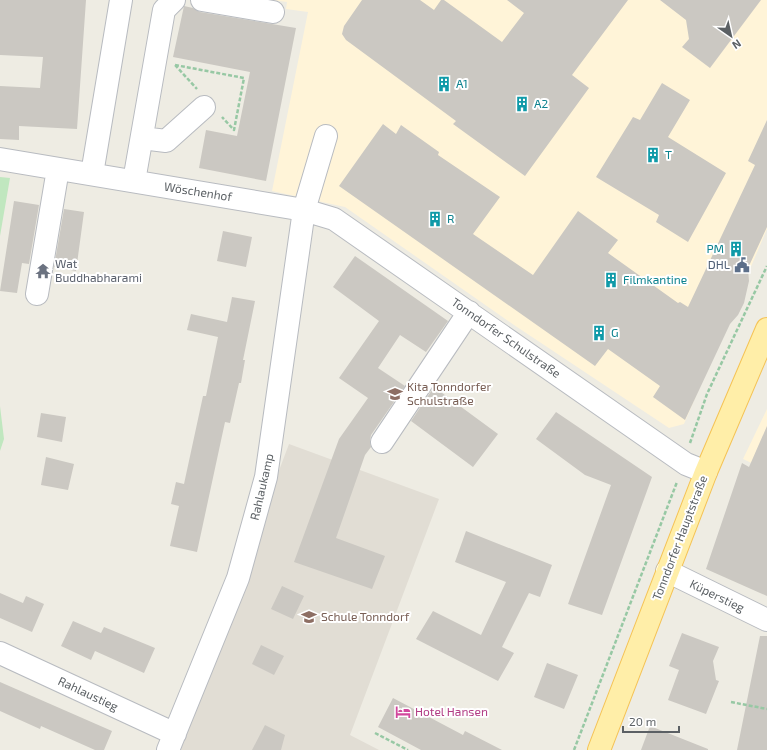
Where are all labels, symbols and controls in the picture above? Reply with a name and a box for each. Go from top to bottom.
north arrow [711,16,751,56]
text: N [730,37,744,52]
building icon: A1 [435,75,453,93]
place label: A1 [456,76,468,90]
building icon: A2 [513,95,531,113]
place label: A2 [534,96,548,110]
building icon: T [644,146,662,164]
place label: T [665,147,672,161]
street label: Wöschenhof [163,179,234,203]
building icon: R [426,210,444,228]
place label: R [447,211,454,225]
building icon: PM [727,240,745,258]
place label: PM [706,241,724,255]
place label: Wat Buddhabharami [55,256,142,284]
public building icon: DHL [733,256,751,274]
place label: DHL [708,257,730,271]
temple icon: Wat Buddhabharami [34,262,52,280]
building icon: Filmkantine [602,271,620,289]
place label: Filmkantine [623,272,687,286]
street label: Tonndorfer Schulstraße [449,294,564,380]
building icon: G [590,324,608,342]
place label: G [611,325,619,339]
place label: Kita Tonndorfer Schulstraße [407,379,491,407]
school or university icon: Kita Tonndorfer Schulstraße [386,385,404,403]
street label: Rahlaukamp [247,452,276,522]
street label: Tonndorfer Hauptstraße [649,473,709,602]
street label: Küperstieg [688,576,747,614]
school or university icon: Schule Tonndorf [300,608,318,626]
place label: Schule Tonndorf [321,609,410,623]
street label: Rahlaustieg [56,673,121,713]
hotel icon: Hotel Hansen [394,703,412,721]
place label: Hotel Hansen [415,704,488,718]
scale bar [623,708,679,734]
text: 20 m [629,714,656,728]

